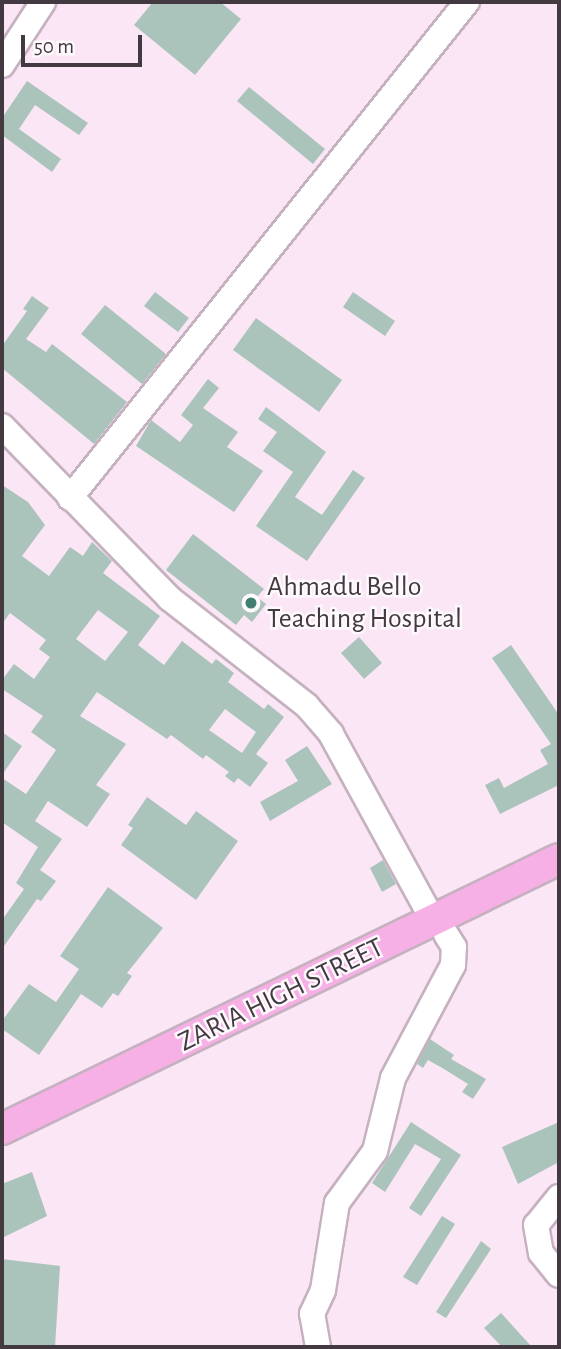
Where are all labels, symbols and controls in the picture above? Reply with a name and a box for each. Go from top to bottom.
scale bar [24,21,145,65]
text: 50 m [34,36,74,57]
place label: Ahmadu Bello Teaching Hospital [267,570,462,636]
marker: Ahmadu Bello Teaching Hospital [241,593,261,613]
street label: ZARIA HIGH STREET [173,931,389,1059]

